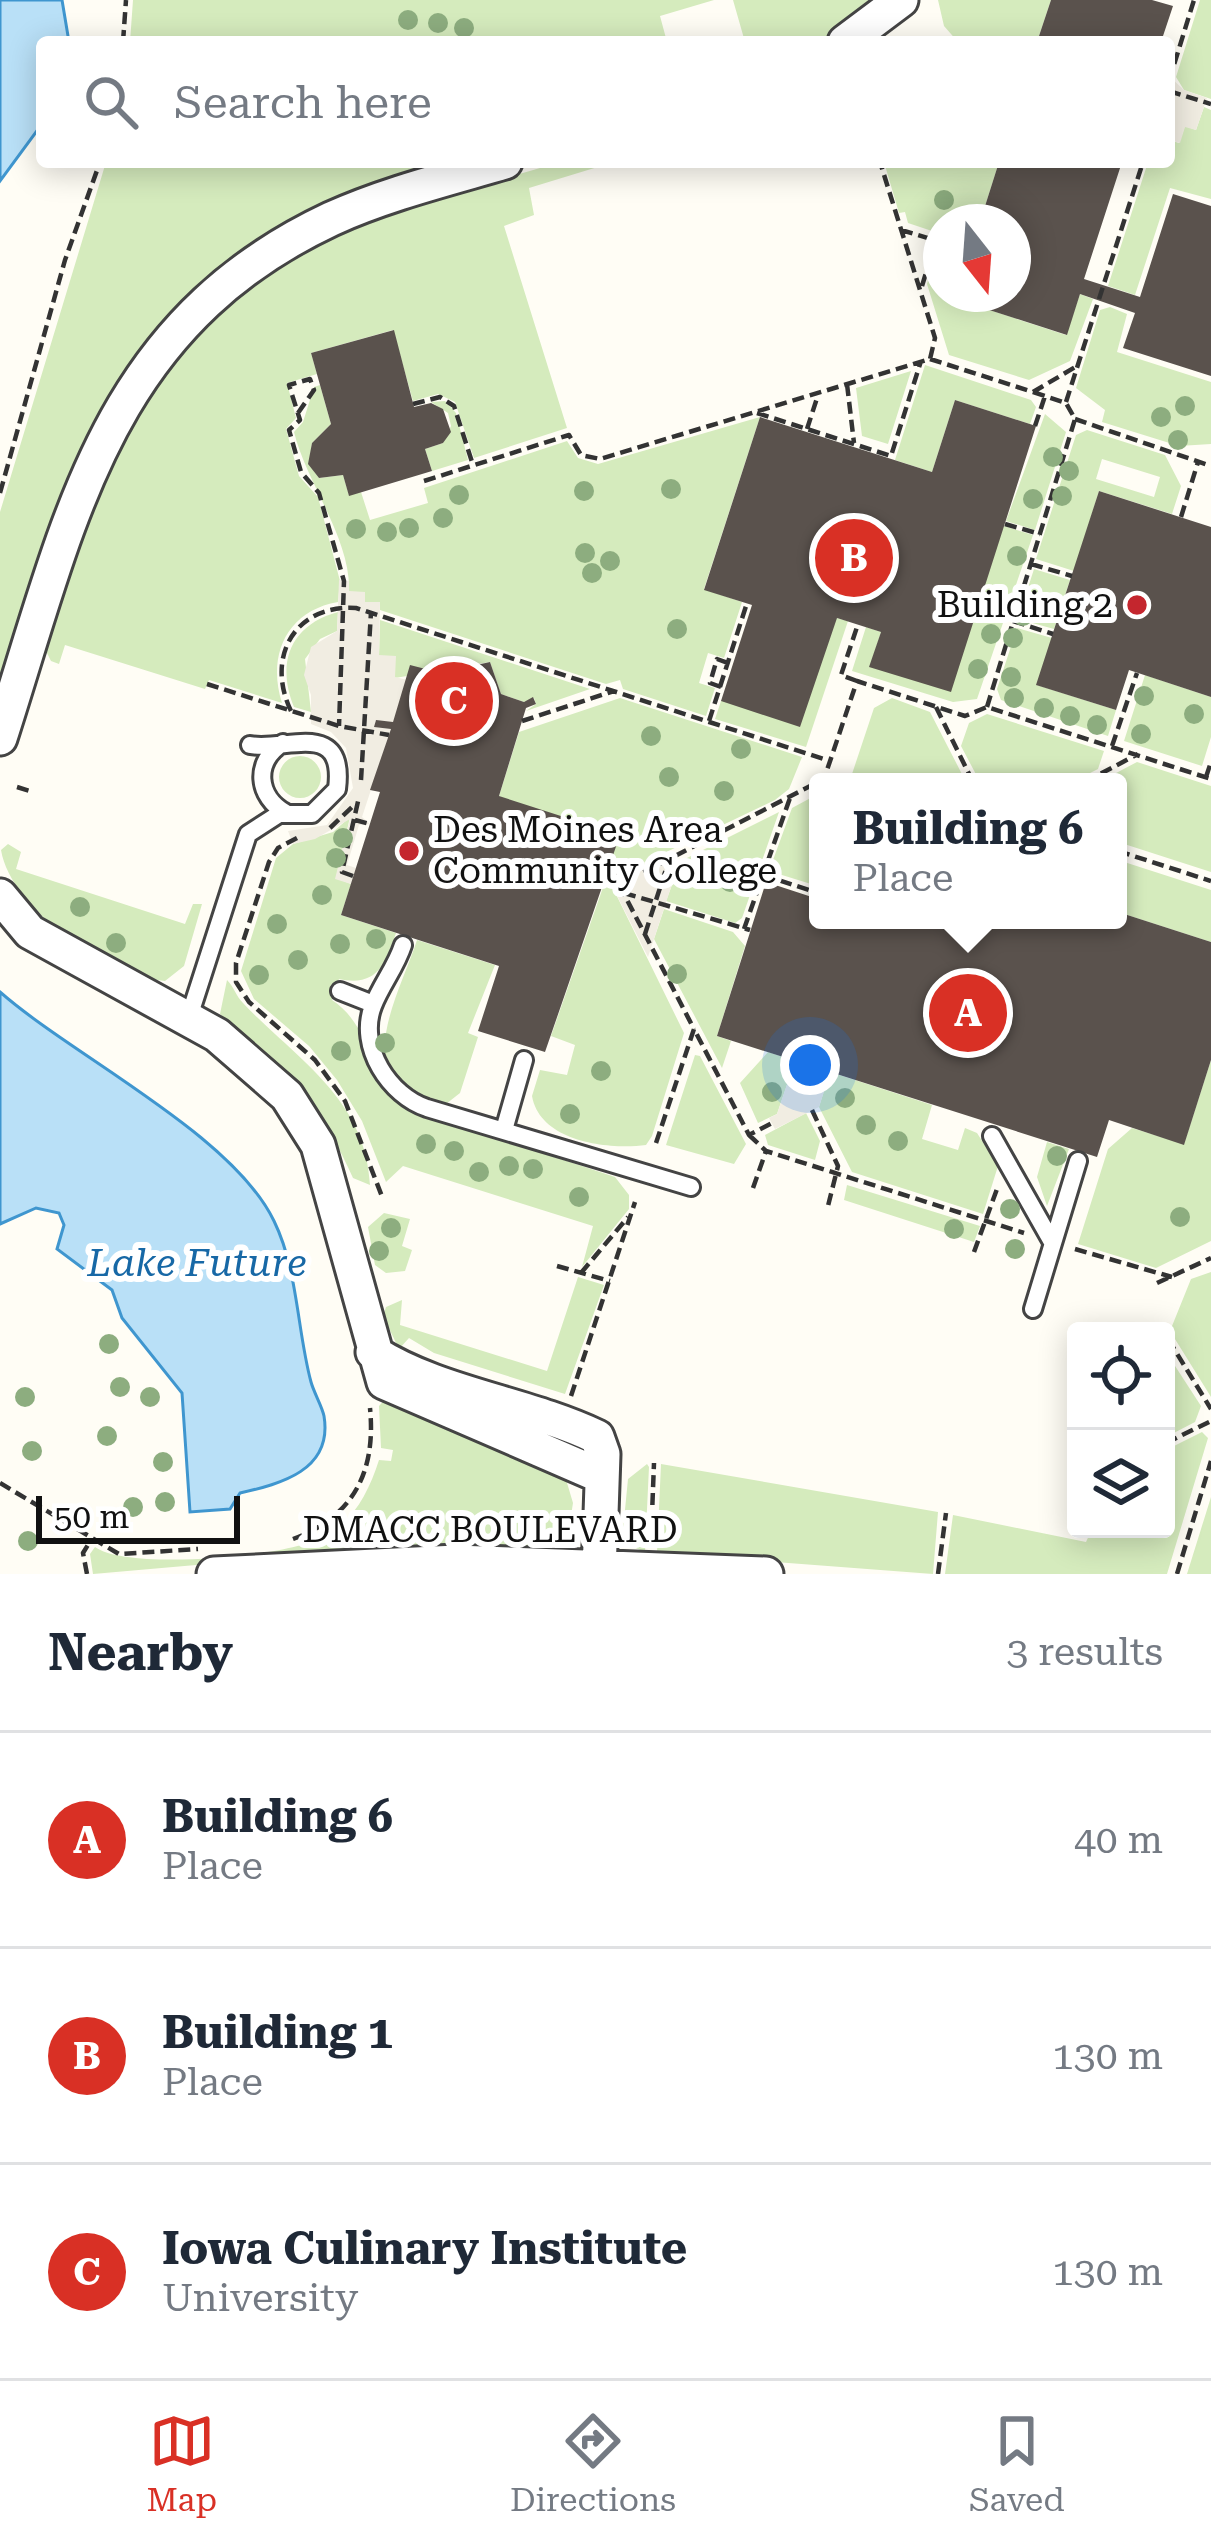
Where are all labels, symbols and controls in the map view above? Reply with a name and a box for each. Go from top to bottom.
search box [36,36,1175,168]
icon: search [78,69,144,135]
text: Search here [174,76,432,129]
north arrow [923,204,1031,312]
pin: B [815,513,893,603]
place label: Building 2 [937,584,1113,626]
marker: Building 2 [1124,592,1150,618]
pin: C [415,656,493,746]
popup [809,773,1127,929]
text: Building 6 [852,802,1084,855]
place label: Des Moines Area Community College [433,809,777,892]
marker: Des Moines Area Community College [396,838,422,864]
text: Place [852,855,953,901]
pin: A [929,968,1007,1058]
your location [780,1035,840,1095]
water label: Lake Future [86,1240,307,1286]
map controls [1067,1322,1175,1538]
button: locate [1067,1322,1175,1430]
button: layers [1067,1430,1175,1538]
scale bar [36,1490,240,1543]
text: 50 m [54,1497,129,1536]
street label: DMACC BOULEVARD [302,1509,678,1551]
text: Nearby [48,1623,233,1682]
text: 3 results [1006,1629,1163,1675]
text: Building 6 [162,1790,393,1843]
text: A [73,1817,101,1863]
text: 40 m [1074,1817,1163,1863]
text: Place [162,1843,263,1889]
text: Building 1 [162,2006,393,2059]
text: B [73,2033,101,2079]
text: 130 m [1052,2033,1163,2079]
text: Place [162,2059,263,2105]
text: Iowa Culinary Institute [162,2222,687,2275]
text: C [73,2249,101,2295]
text: 130 m [1052,2249,1163,2295]
text: University [162,2275,358,2321]
tab: Map [146,2408,217,2519]
tab: Directions [510,2408,676,2519]
tab: Saved [969,2408,1065,2519]

